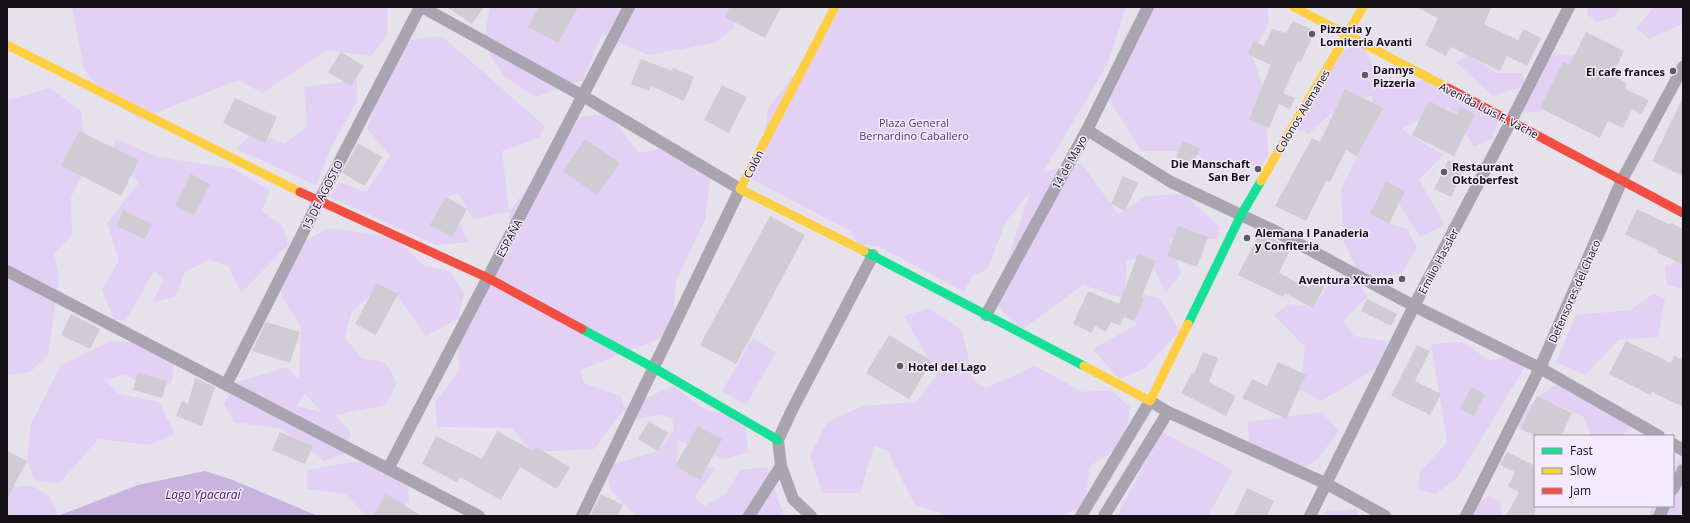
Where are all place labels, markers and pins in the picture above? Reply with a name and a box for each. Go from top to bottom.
place label: Pizzeria y Lomiteria Avanti [1320,21,1412,49]
marker: Pizzeria y Lomiteria Avanti [1307,29,1317,39]
place label: Dannys Pizzeria [1373,62,1416,90]
place label: El cafe frances [1586,64,1666,79]
marker: El cafe frances [1668,66,1678,76]
marker: Dannys Pizzeria [1360,70,1370,80]
place label: Die Manschaft San Ber [1171,156,1250,184]
place label: Restaurant Oktoberfest [1452,159,1519,187]
marker: Die Manschaft San Ber [1253,164,1263,174]
marker: Restaurant Oktoberfest [1439,167,1449,177]
place label: Alemana I Panaderia y Confiteria [1255,225,1369,253]
marker: Alemana I Panaderia y Confiteria [1242,233,1252,243]
place label: Aventura Xtrema [1299,272,1394,287]
marker: Aventura Xtrema [1397,274,1407,284]
place label: Hotel del Lago [908,359,986,374]
marker: Hotel del Lago [895,361,905,371]

